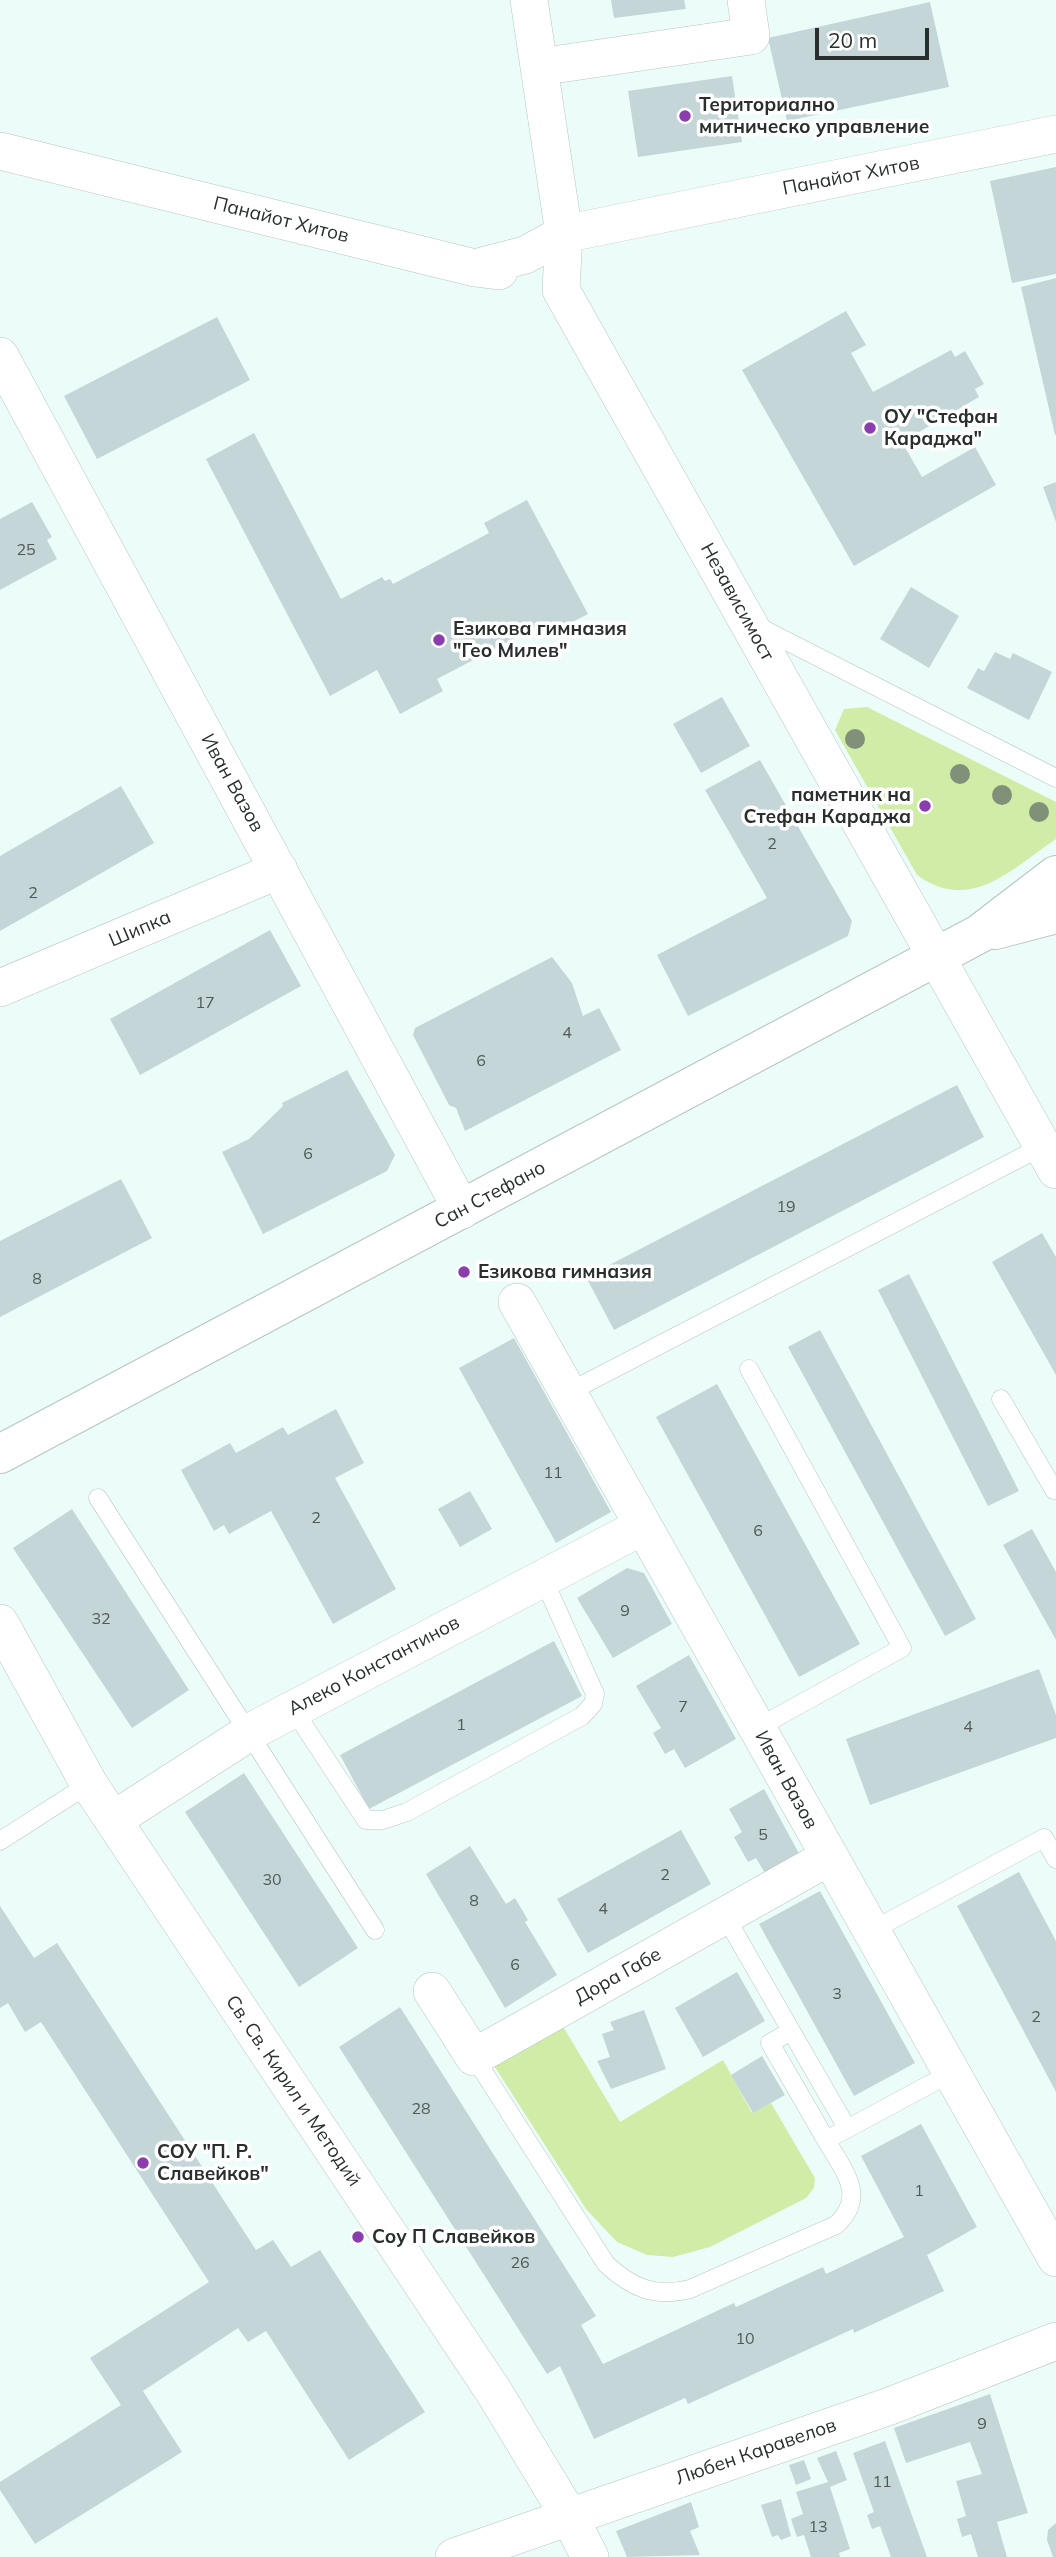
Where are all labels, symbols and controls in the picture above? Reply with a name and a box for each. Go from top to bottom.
scale bar [818,14,932,58]
text: 20 m [828,27,877,53]
place label: Териториално митническо управление [699,94,929,138]
marker: Териториално митническо управление [677,108,693,124]
street label: Панайот Хитов [781,152,921,200]
street label: Панайот Хитов [211,192,351,248]
place label: ОУ "Стефан Караджа" [884,406,998,450]
marker: ОУ "Стефан Караджа" [862,420,878,436]
street label: Независимост [695,539,779,665]
house number: 25 [16,540,36,560]
place label: Езикова гимназия "Гео Милев" [453,618,627,662]
marker: Езикова гимназия "Гео Милев" [431,632,447,648]
street label: Иван Вазов [196,730,268,836]
place label: паметник на Стефан Караджа [743,784,911,828]
marker: паметник на Стефан Караджа [917,798,933,814]
house number: 2 [767,834,777,854]
house number: 2 [28,883,38,903]
street label: Шипка [106,906,174,952]
house number: 17 [195,993,215,1013]
house number: 4 [562,1023,572,1043]
house number: 6 [476,1051,486,1071]
house number: 6 [303,1144,313,1164]
street label: Сан Стефано [431,1156,549,1234]
house number: 19 [776,1197,796,1217]
place label: Езикова гимназия [478,1261,652,1283]
marker: Езикова гимназия [456,1264,472,1280]
house number: 8 [32,1269,42,1289]
house number: 11 [543,1463,563,1483]
house number: 2 [311,1508,321,1528]
house number: 6 [753,1521,763,1541]
house number: 9 [620,1601,630,1621]
house number: 32 [91,1609,111,1629]
street label: Алеко Константинов [284,1611,464,1721]
house number: 7 [678,1697,688,1717]
house number: 1 [456,1715,466,1735]
house number: 4 [963,1717,973,1737]
street label: Иван Вазов [750,1727,822,1833]
house number: 5 [758,1825,768,1845]
house number: 2 [660,1865,670,1885]
house number: 30 [262,1870,282,1890]
house number: 8 [469,1891,479,1911]
house number: 4 [598,1899,608,1919]
street label: Дора Габе [571,1943,665,2009]
house number: 6 [510,1955,520,1975]
house number: 3 [832,1984,842,2004]
street label: Св. Св. Кирил и Методий [221,1991,365,2191]
house number: 2 [1031,2007,1041,2027]
house number: 28 [411,2099,431,2119]
place label: СОУ "П. Р. Славейков" [157,2141,269,2185]
marker: СОУ "П. Р. Славейков" [135,2155,151,2171]
house number: 1 [914,2181,924,2201]
place label: Соу П Славейков [372,2226,535,2248]
marker: Соу П Славейков [350,2229,366,2245]
house number: 26 [510,2253,530,2273]
house number: 10 [735,2329,755,2349]
street label: Любен Каравелов [673,2414,839,2490]
house number: 9 [977,2414,987,2434]
house number: 11 [872,2472,892,2492]
house number: 13 [808,2517,828,2537]

